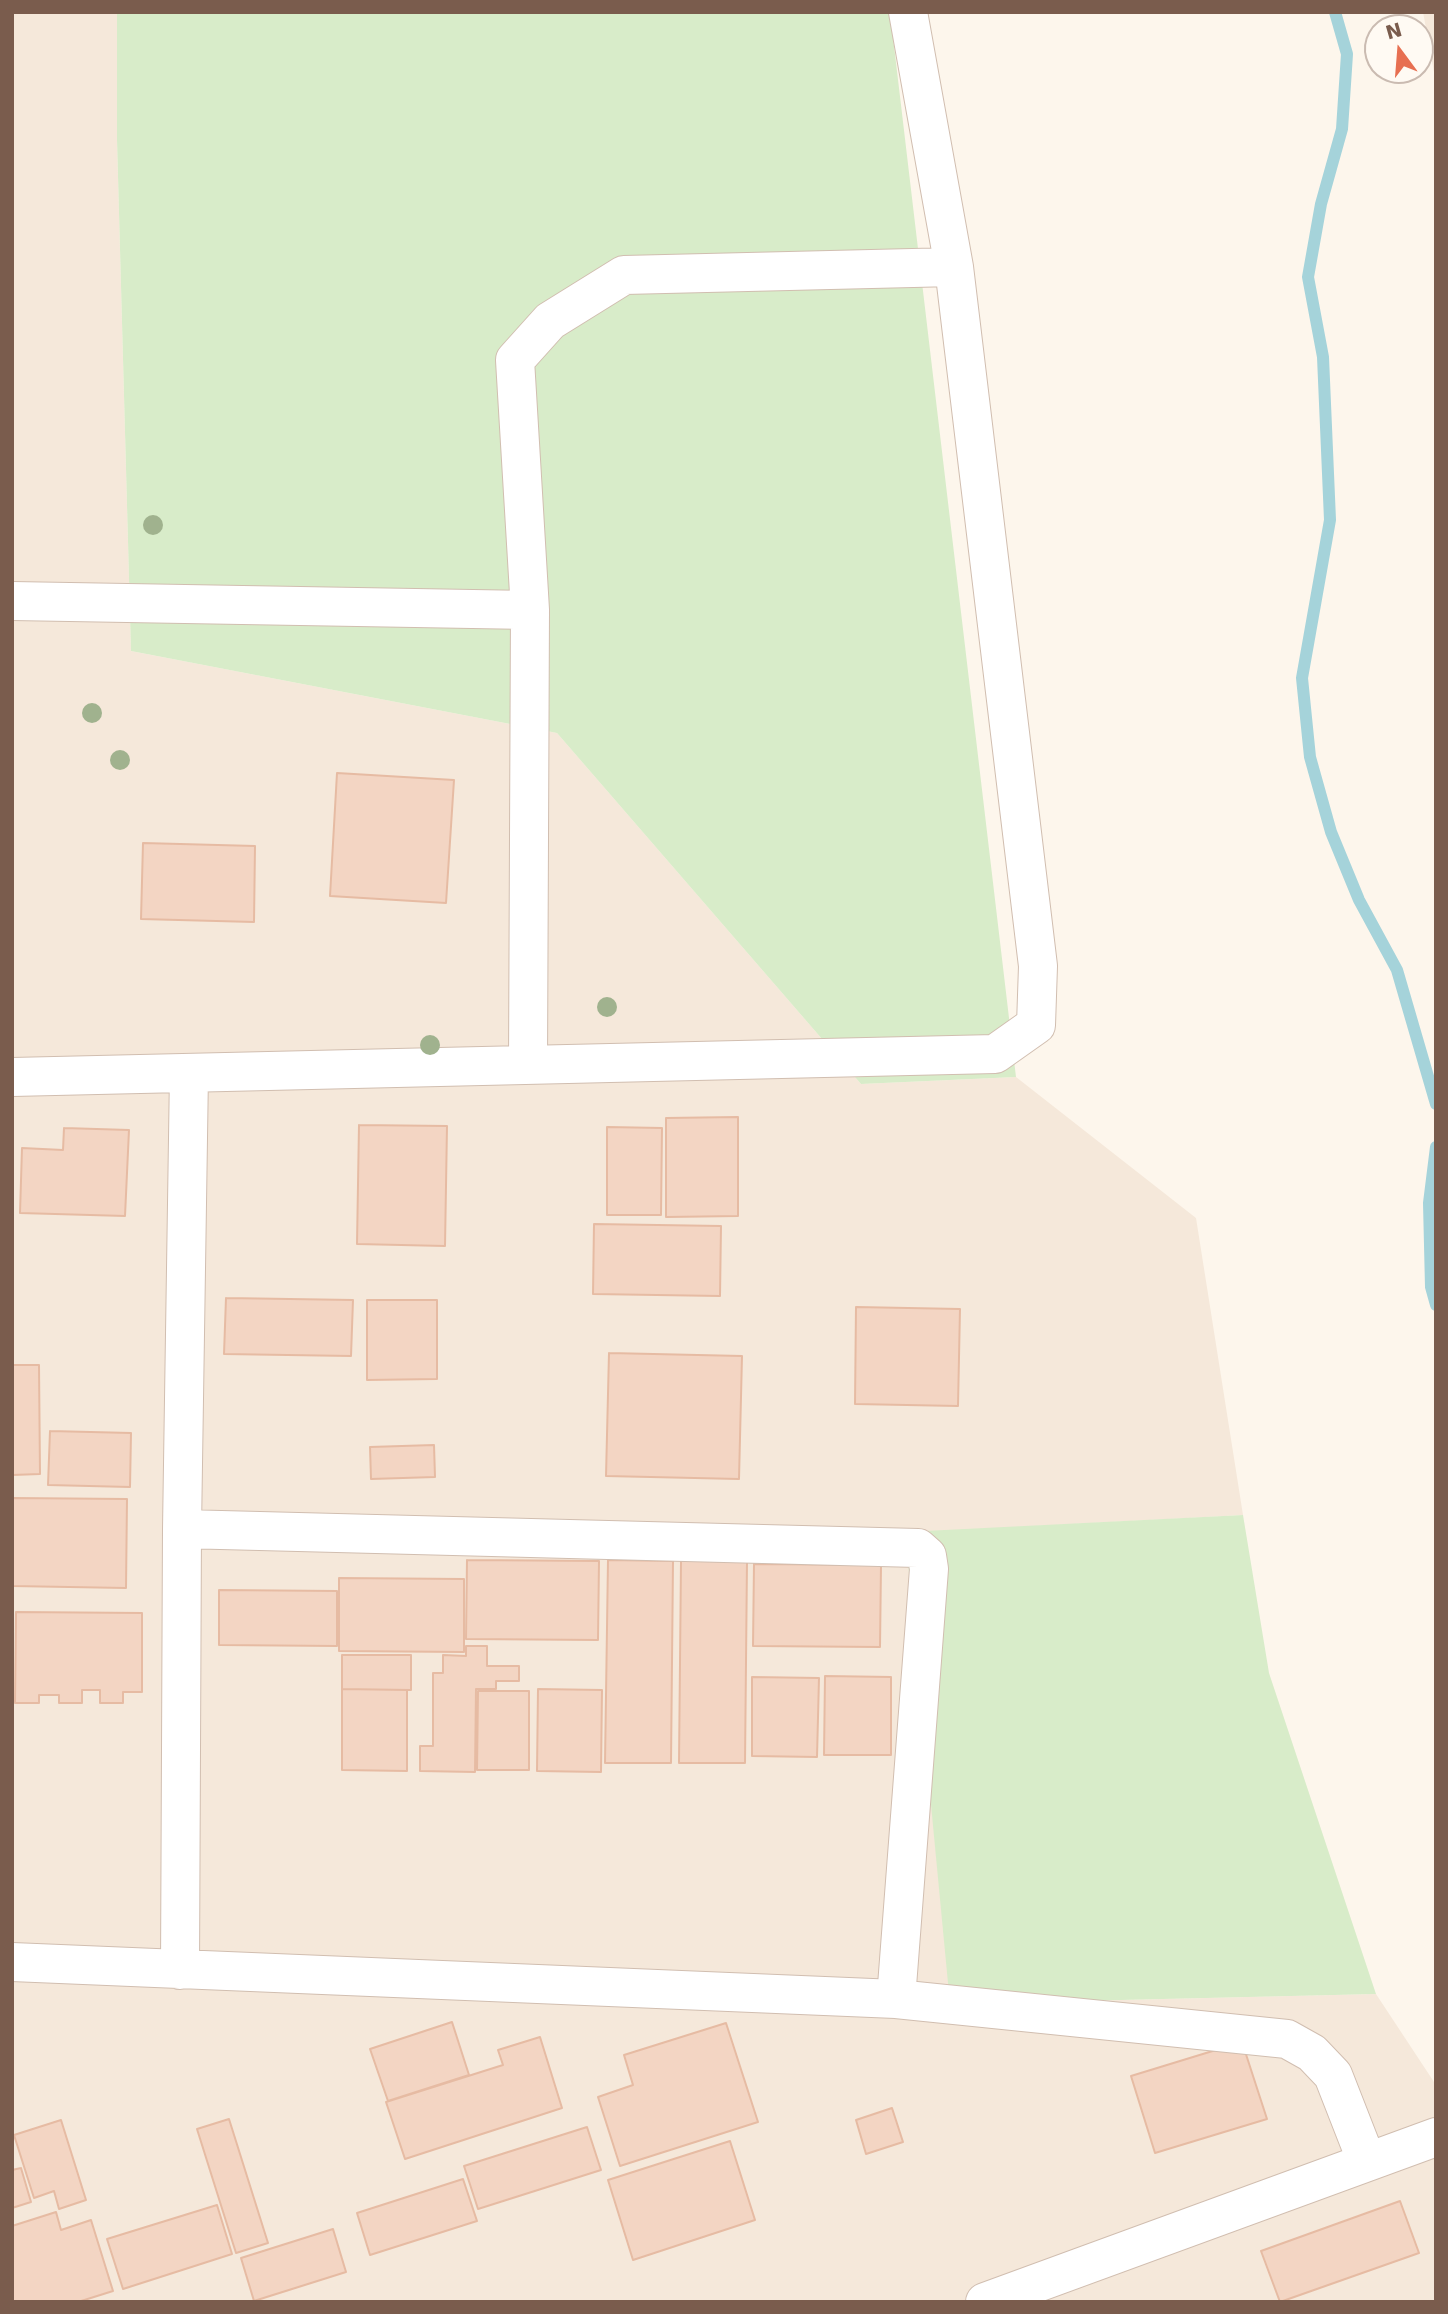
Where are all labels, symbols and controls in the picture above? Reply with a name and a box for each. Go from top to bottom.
north arrow [1364,14,1434,84]
text: N [1383,18,1404,44]

